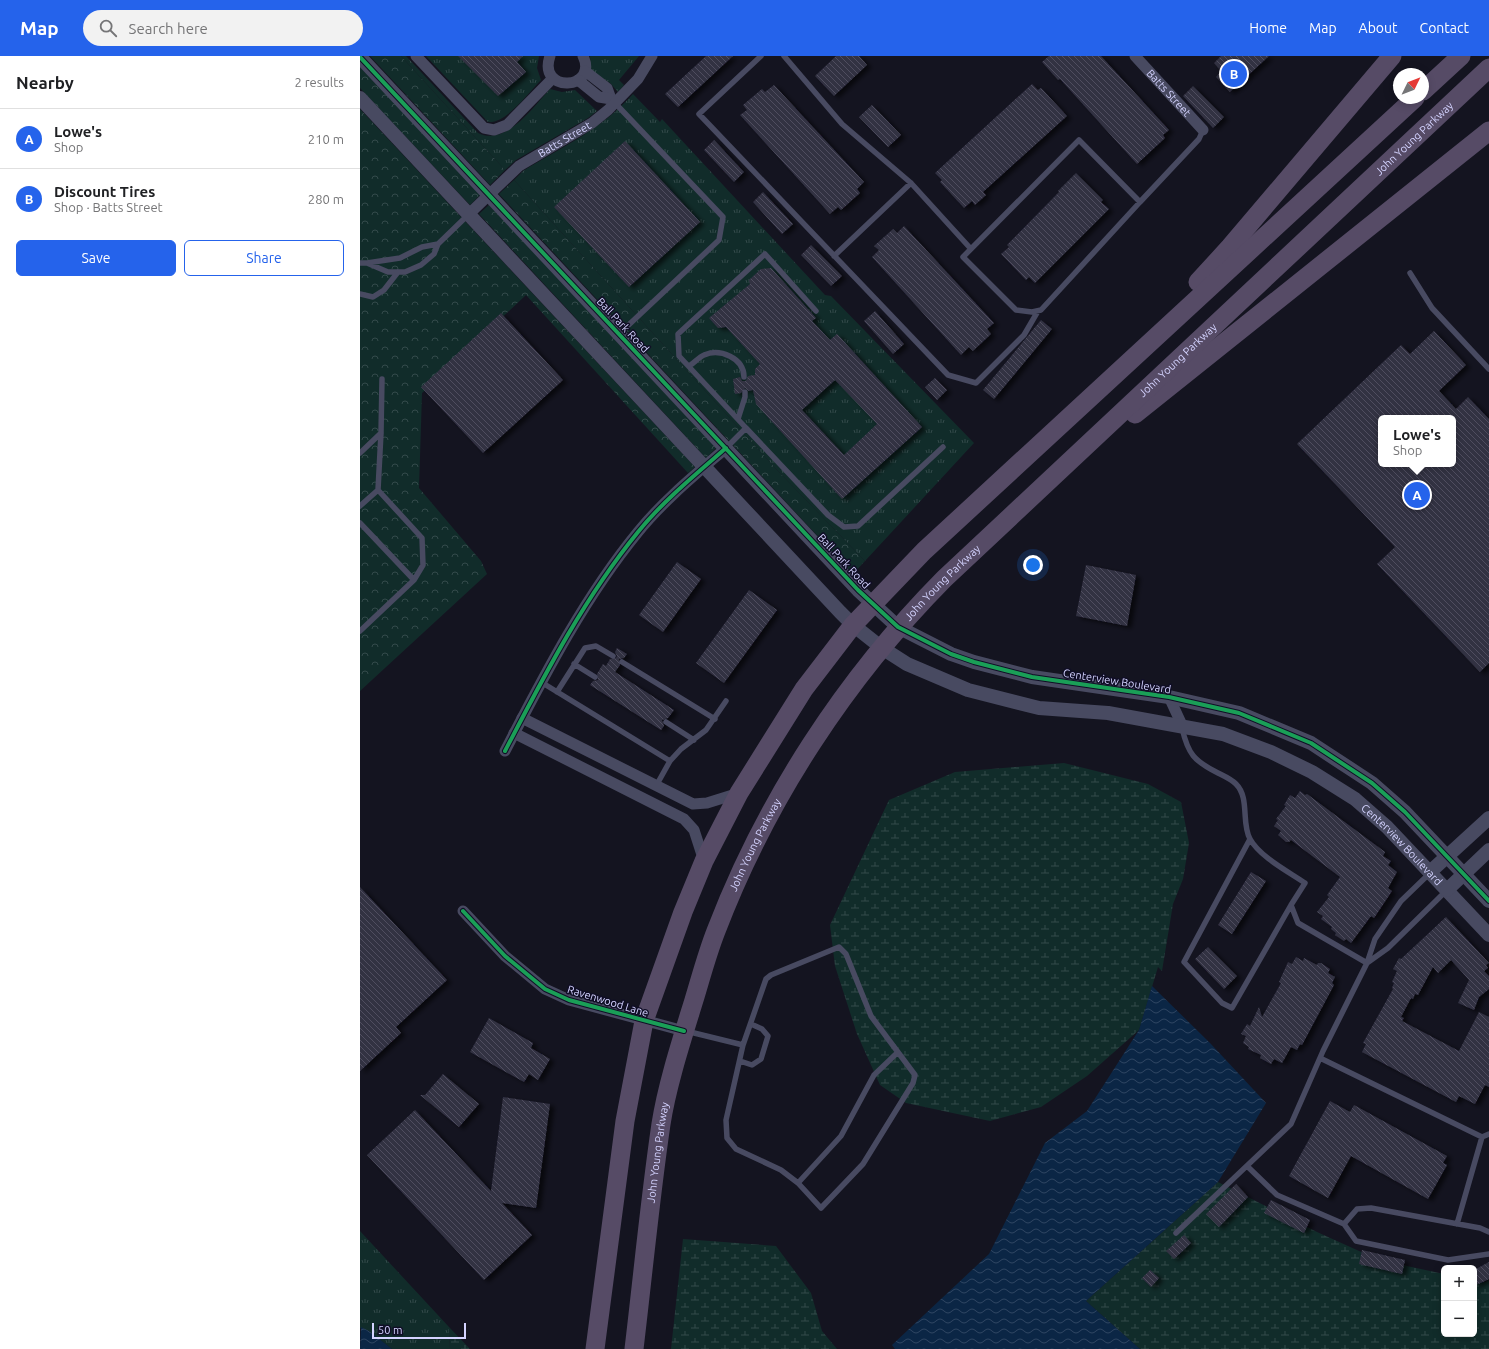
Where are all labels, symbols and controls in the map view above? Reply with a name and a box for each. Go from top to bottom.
search box [83,10,363,46]
text: Map [20,17,59,39]
icon: search [97,17,119,39]
text: Search here [129,20,208,37]
text: Home [1249,20,1287,36]
text: Map [1309,20,1337,36]
text: About [1359,20,1398,36]
text: Contact [1420,20,1469,36]
pin: B [1221,59,1247,89]
street label: Batts Street [1144,67,1194,119]
north arrow [1393,68,1429,104]
text: Nearby [16,73,74,92]
text: 2 results [294,75,344,89]
street label: John Young Parkway [1373,99,1456,178]
street label: Batts Street [536,119,594,159]
text: Lowe's [54,123,102,140]
text: A [24,132,34,146]
text: 210 m [308,132,344,146]
text: Shop [54,140,83,154]
text: Discount Tires [54,183,155,200]
text: B [25,192,33,206]
text: 280 m [308,192,344,206]
text: Shop · Batts Street [54,200,163,214]
button: Save [16,240,176,276]
button: Share [184,240,344,276]
street label: Ball Park Road [595,295,651,355]
street label: John Young Parkway [1136,320,1219,399]
popup [1378,415,1456,467]
text: Lowe's [1393,426,1441,443]
text: Shop [1393,443,1422,457]
pin: A [1404,480,1430,510]
street label: Ball Park Road [816,531,872,591]
street label: John Young Parkway [902,542,983,623]
your location [1023,555,1043,575]
street label: Centerview Boulevard [1062,667,1172,695]
street label: John Young Parkway [727,796,783,893]
street label: Centerview Boulevard [1359,801,1445,887]
street label: Ravenwood Lane [566,983,650,1019]
street label: John Young Parkway [645,1100,671,1204]
map controls [1441,1265,1477,1337]
button: + [1441,1265,1477,1301]
button: − [1441,1301,1477,1337]
scale bar [372,1321,466,1340]
text: 50 m [378,1324,402,1336]

